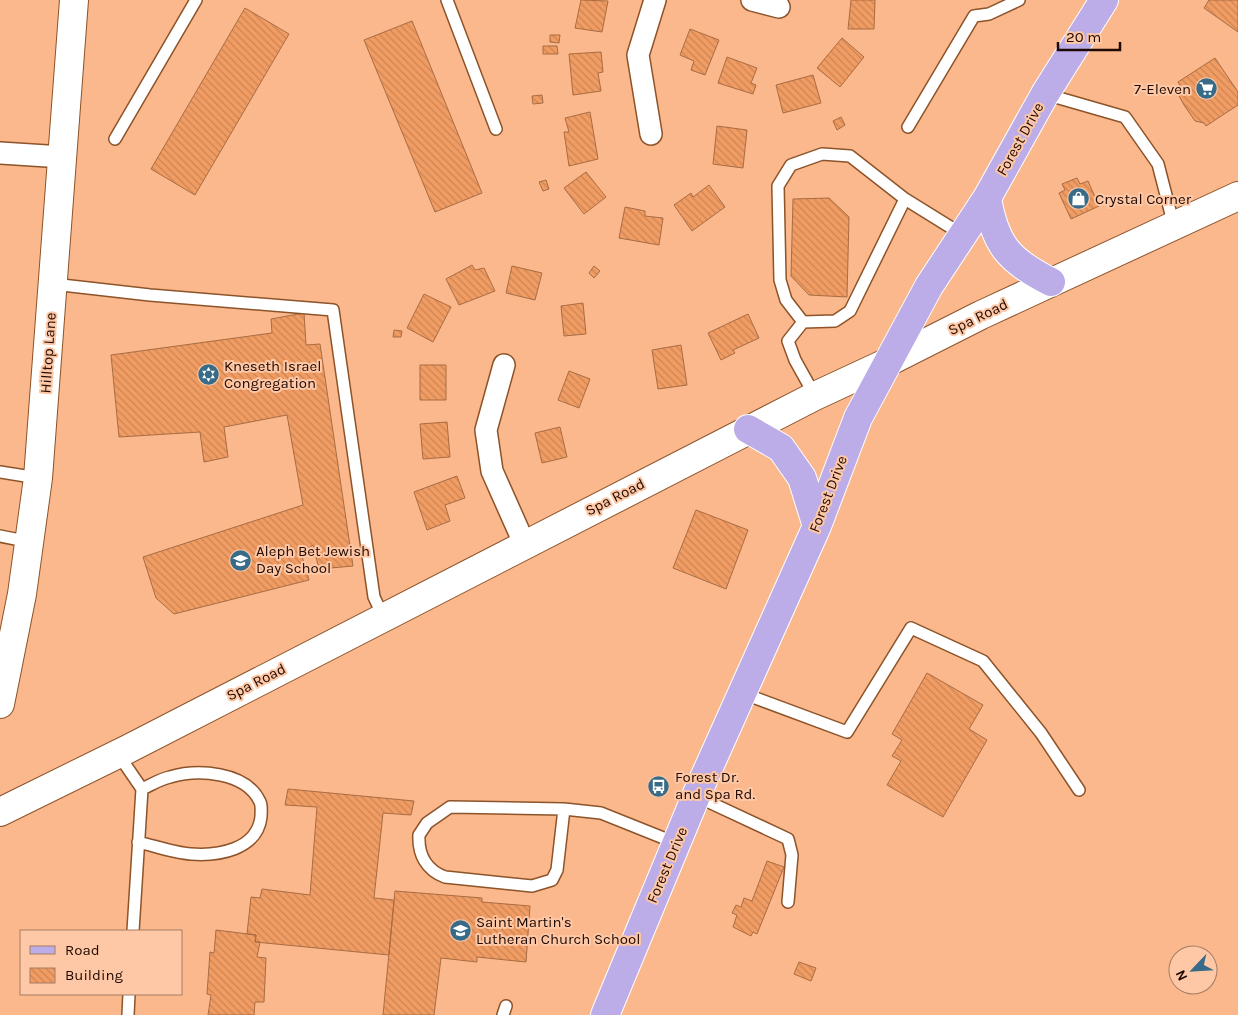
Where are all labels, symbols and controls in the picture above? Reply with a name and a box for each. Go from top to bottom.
scale bar [1058,20,1120,52]
text: 20 m [1066,28,1101,46]
supermarket icon: 7-Eleven [1195,77,1219,101]
place label: 7-Eleven [1134,80,1191,98]
street label: Forest Drive [993,99,1047,179]
shop icon: Crystal Corner [1067,187,1091,211]
place label: Crystal Corner [1095,190,1192,208]
street label: Spa Road [945,295,1011,339]
street label: Hilltop Lane [36,312,60,394]
place label: Kneseth Israel Congregation [224,357,321,392]
synagogue icon: Kneseth Israel Congregation [196,363,220,387]
street label: Forest Drive [805,453,851,535]
street label: Spa Road [582,474,648,520]
place label: Aleph Bet Jewish Day School [256,542,370,577]
school or university icon: Aleph Bet Jewish Day School [228,548,252,572]
street label: Spa Road [223,659,289,705]
place label: Forest Dr. and Spa Rd. [675,768,755,803]
bus stop icon: Forest Dr. and Spa Rd. [647,774,671,798]
street label: Forest Drive [643,824,691,906]
place label: Saint Martin's Lutheran Church School [476,913,640,948]
school or university icon: Saint Martin's Lutheran Church School [448,919,472,943]
legend [20,930,182,995]
text: Road [65,941,100,959]
north arrow [1168,945,1218,995]
text: Building [65,966,123,984]
text: N [1172,967,1191,983]

